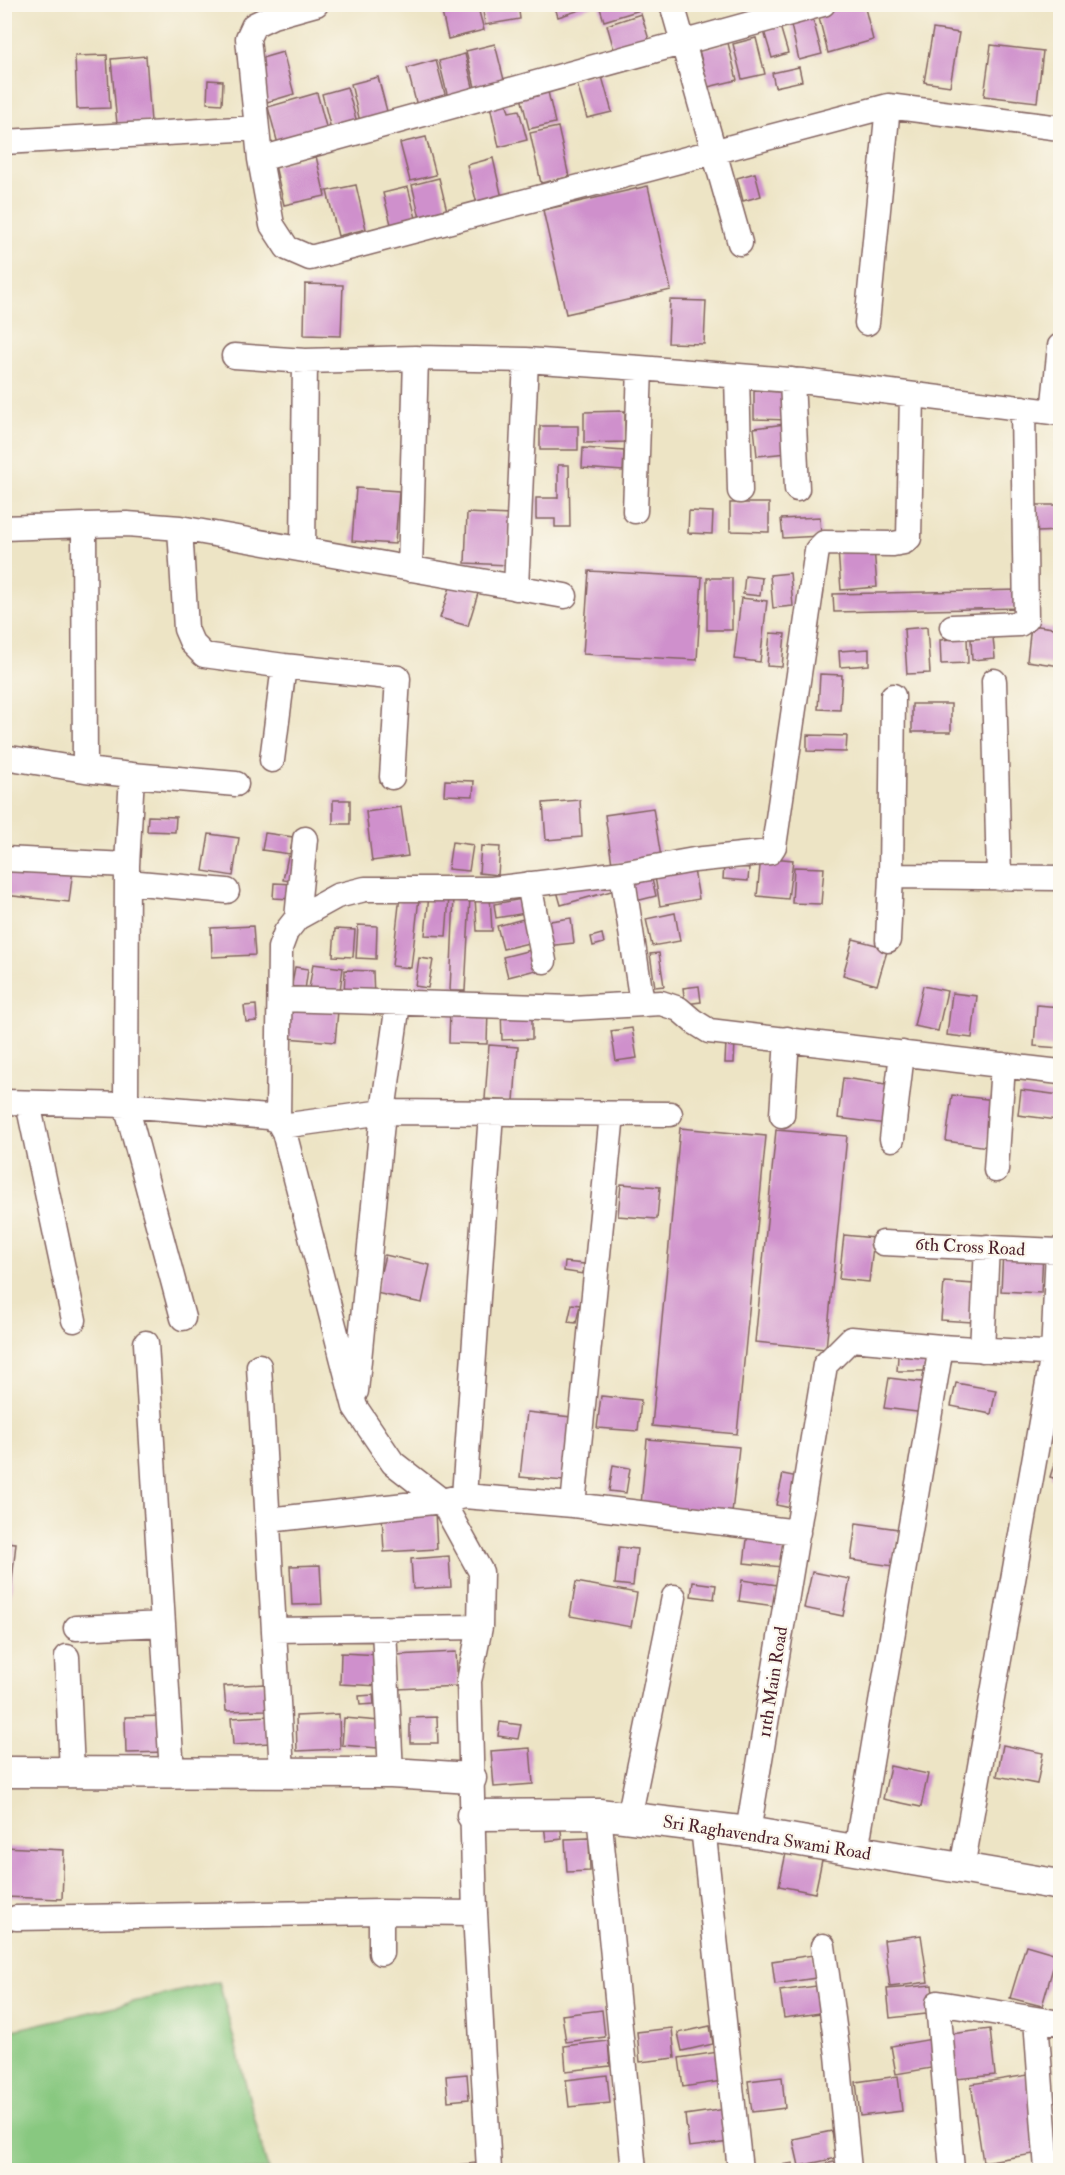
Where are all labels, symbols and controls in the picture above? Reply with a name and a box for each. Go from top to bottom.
street label: 6th Cross Road [914,1233,1026,1261]
street label: 11th Main Road [753,1625,793,1739]
street label: Sri Raghavendra Swami Road [661,1810,873,1866]

